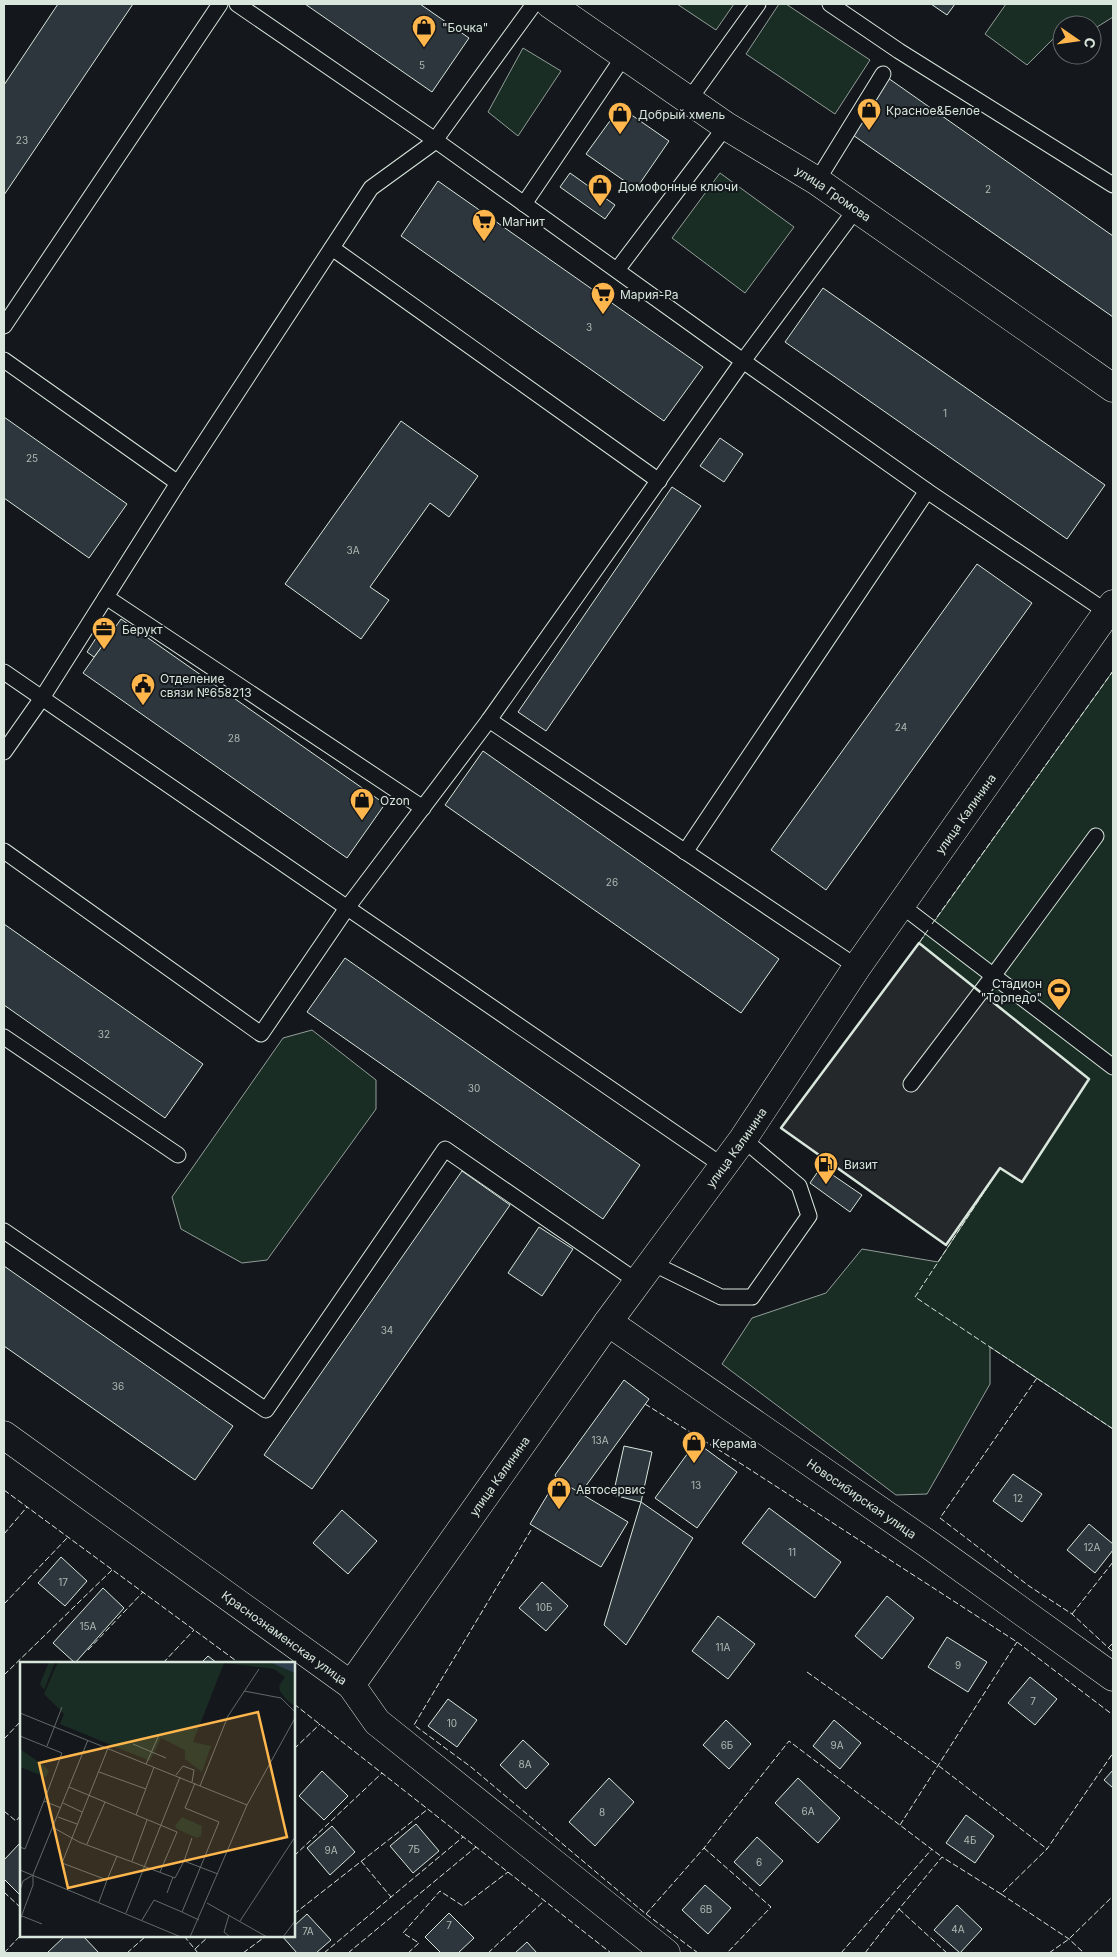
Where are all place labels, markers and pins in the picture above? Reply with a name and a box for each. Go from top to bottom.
shop icon: "Бочка" [411,14,437,48]
place label: "Бочка" [442,20,488,35]
shop icon: Красное&Белое [856,97,882,131]
shop icon: Добрый хмель [607,101,633,135]
place label: Красное&Белое [886,103,980,118]
place label: Добрый хмель [638,107,725,122]
shop icon: Домофонные ключи [587,173,613,207]
place label: Домофонные ключи [618,179,738,194]
supermarket icon: Магнит [471,208,497,242]
place label: Магнит [502,214,545,229]
supermarket icon: Мария-Ра [590,281,616,315]
place label: Мария-Ра [620,287,679,302]
office icon: Берукт [91,616,117,650]
place label: Берукт [122,622,163,637]
place label: Отделение связи №658213 [160,671,252,700]
public building icon: Отделение связи №658213 [130,672,156,706]
shop icon: Ozon [349,787,375,821]
place label: Ozon [380,793,410,808]
place label: Стадион "Торпедо" [981,976,1042,1005]
sports icon: Стадион "Торпедо" [1046,977,1072,1011]
fuel station icon: Визит [813,1151,839,1185]
place label: Визит [844,1157,878,1172]
shop icon: Керама [681,1430,707,1464]
place label: Керама [712,1436,757,1451]
shop icon: Автосервис [546,1476,572,1510]
place label: Автосервис [576,1482,646,1497]

